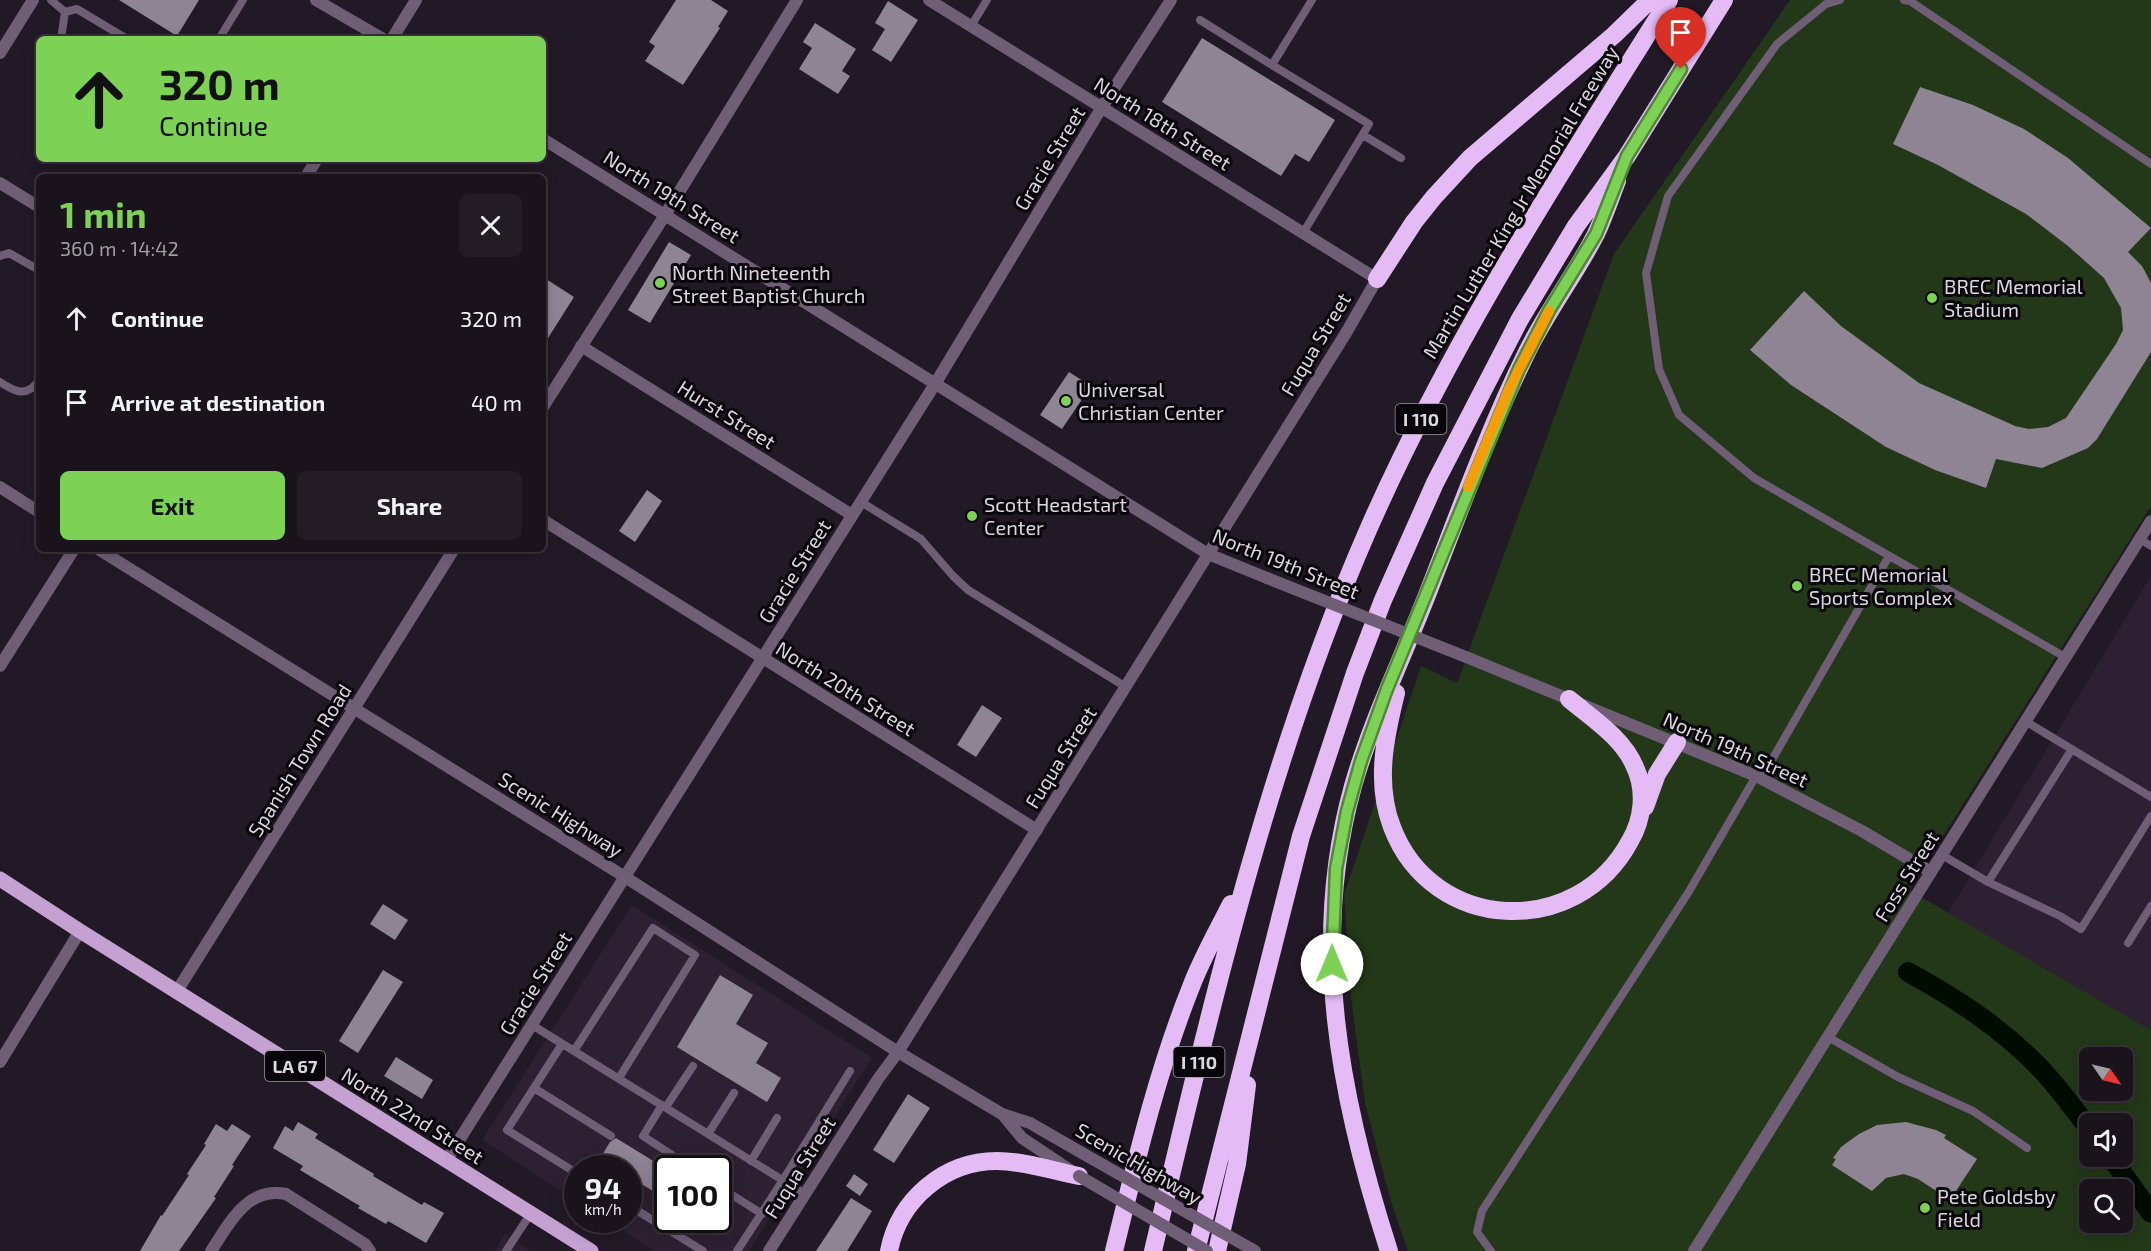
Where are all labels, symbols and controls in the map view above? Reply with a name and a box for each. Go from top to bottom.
pin [1655,7,1706,69]
icon: arrive [1664,16,1697,49]
street label: Martin Luther King Jr Memorial Freeway [1417,41,1623,363]
text: 320 m [159,58,280,108]
icon: ahead [60,60,138,138]
street label: North 18th Street [1090,71,1236,175]
street label: Gracie Street [1009,101,1090,214]
text: Continue [159,109,268,141]
street label: North 19th Street [600,145,745,248]
text: 1 min [60,192,147,235]
button: close [459,194,522,257]
text: 360 m · 14:42 [60,236,179,260]
place label: North Nineteenth Street Baptist Church [672,260,865,307]
place label: BREC Memorial Stadium [1944,274,2083,321]
marker: North Nineteenth Street Baptist Church [653,276,667,290]
street label: Fuqua Street [1275,288,1355,400]
marker: BREC Memorial Stadium [1925,291,1939,305]
icon: ahead [60,302,93,335]
text: Continue [111,305,204,331]
text: 320 m [460,305,522,331]
street label: Hurst Street [674,375,781,454]
place label: Universal Christian Center [1078,377,1224,424]
icon: arrive [60,386,93,419]
text: Arrive at destination [111,389,325,415]
text: 40 m [471,389,522,415]
marker: Universal Christian Center [1059,394,1073,408]
road number: I 110 [1396,404,1446,434]
button: Exit [60,471,285,540]
button: Share [297,471,522,540]
place label: Scott Headstart Center [984,492,1127,539]
marker: Scott Headstart Center [965,509,979,523]
street label: Gracie Street [753,515,835,627]
street label: North 19th Street [1209,523,1363,603]
place label: BREC Memorial Sports Complex [1809,562,1953,609]
marker: BREC Memorial Sports Complex [1790,579,1804,593]
street label: North 20th Street [772,635,920,741]
street label: Spanish Town Road [242,679,356,841]
street label: Fuqua Street [1019,701,1101,812]
street label: North 19th Street [1660,706,1812,792]
street label: Scenic Highway [495,766,628,862]
street label: Foss Street [1869,826,1943,926]
street label: Gracie Street [494,927,576,1039]
position arrow [1300,932,1364,996]
road number: I 110 [1174,1047,1224,1077]
north arrow [2079,1047,2133,1101]
map controls [2079,1047,2133,1233]
road number: LA 67 [265,1051,325,1081]
street label: North 22nd Street [338,1062,489,1169]
street label: Fuqua Street [758,1111,840,1222]
button: sound [2079,1113,2133,1167]
street label: Scenic Highway [1072,1117,1207,1209]
speed limit sign: 100 [654,1155,732,1233]
text: 94 [585,1169,621,1205]
button: search [2079,1179,2133,1233]
place label: Pete Goldsby Field [1937,1184,2056,1231]
text: km/h [584,1200,622,1218]
marker: Pete Goldsby Field [1918,1201,1932,1215]

